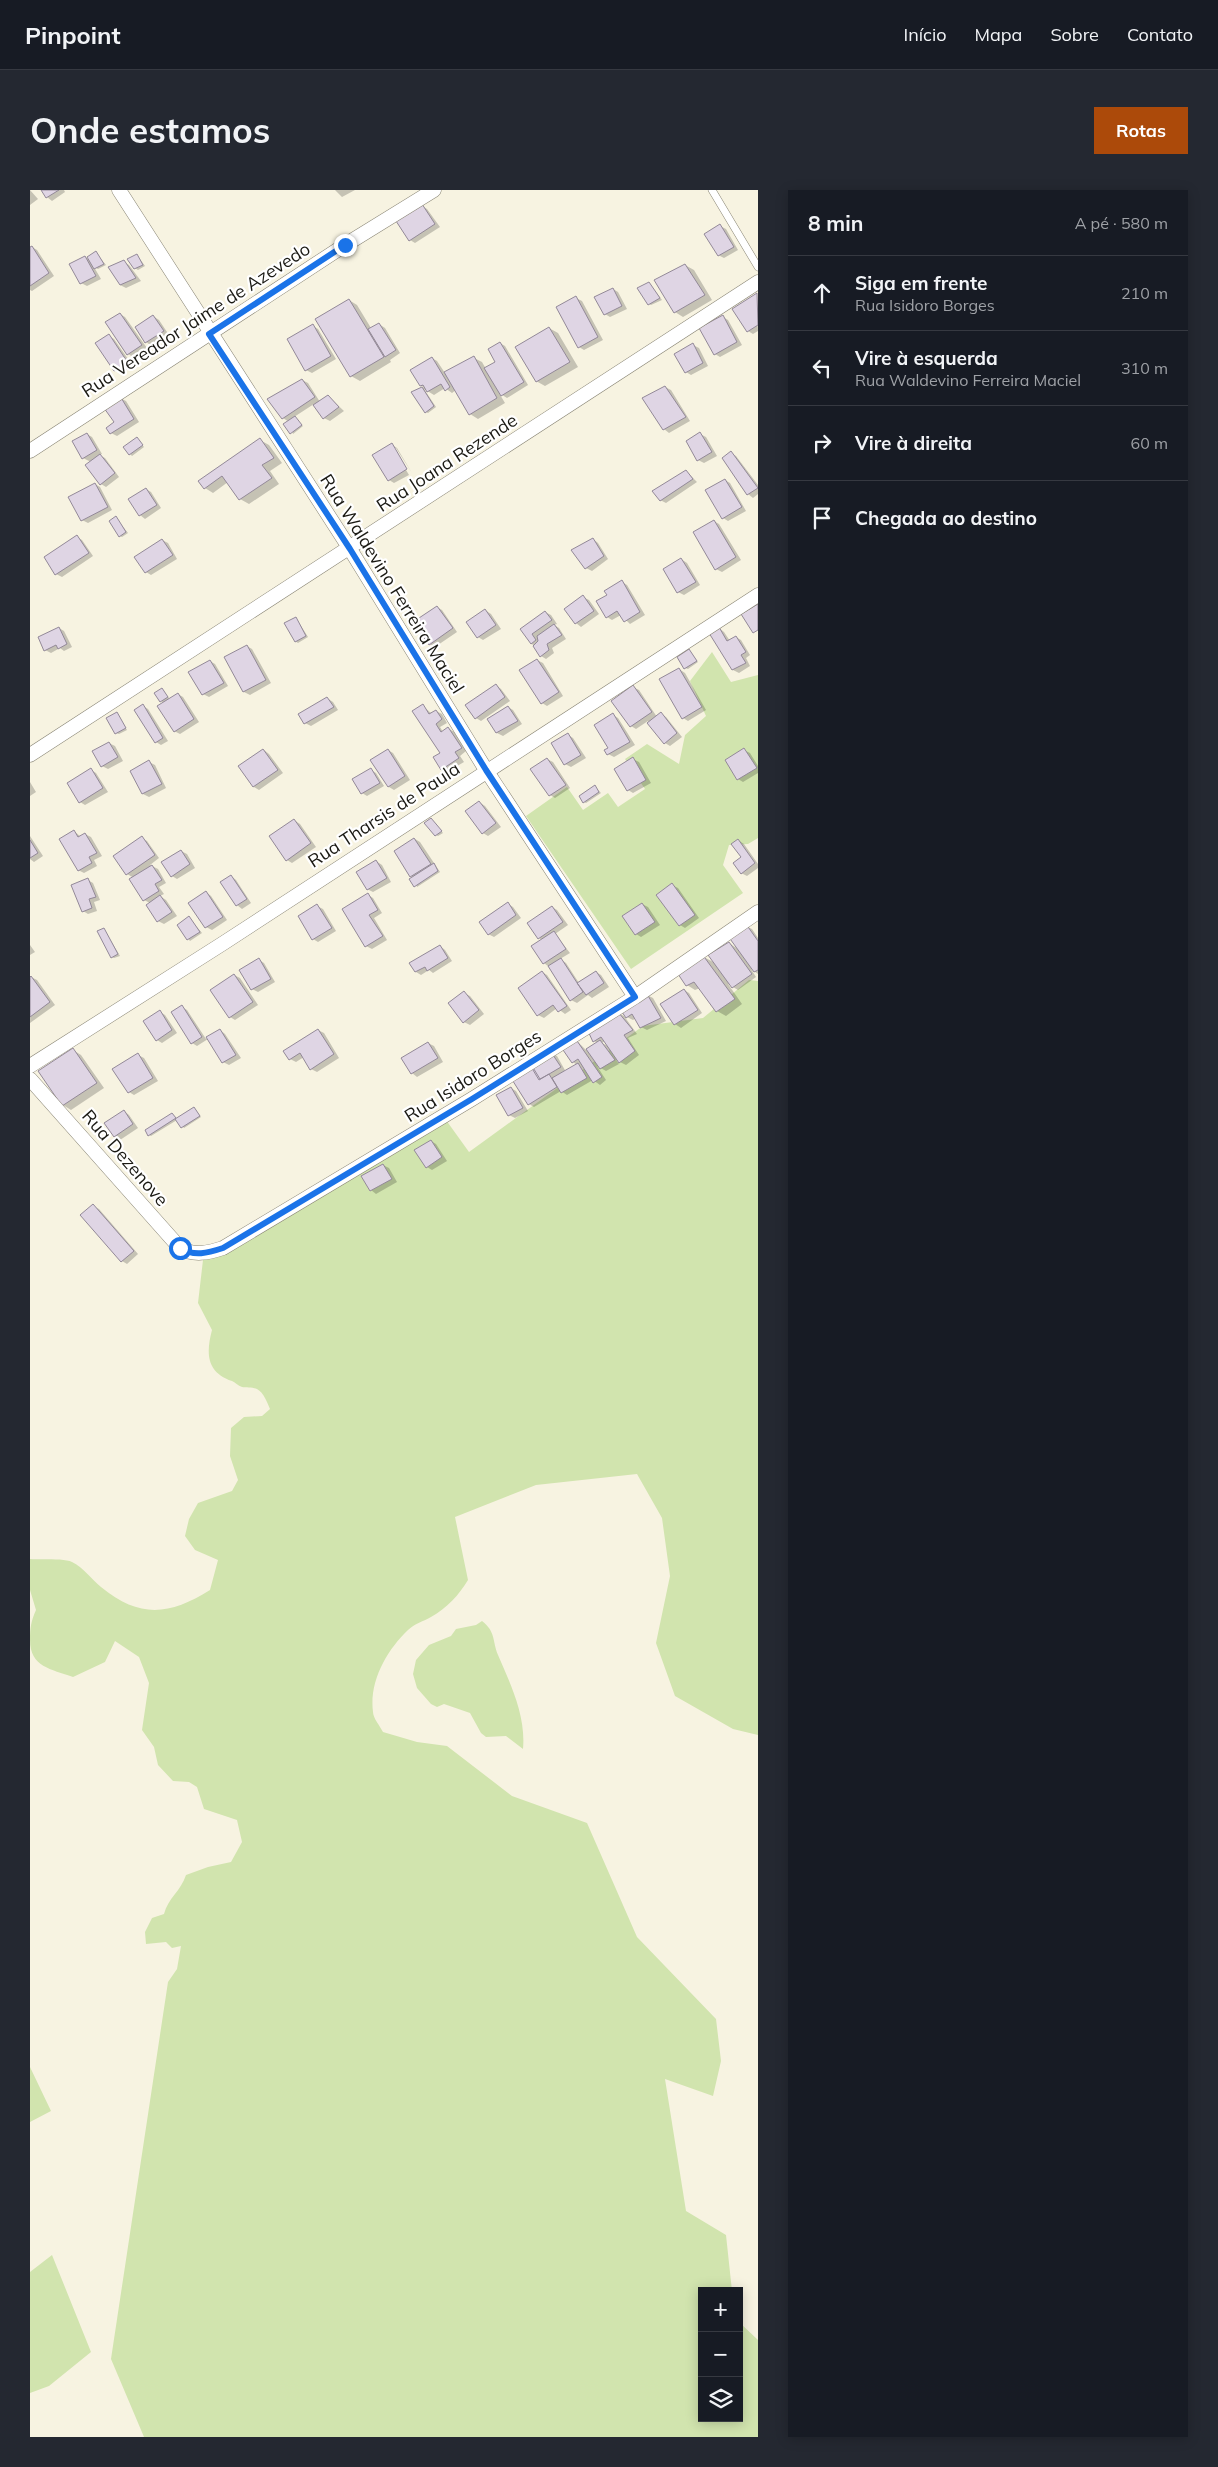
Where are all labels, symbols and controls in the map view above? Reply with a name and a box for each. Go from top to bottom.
text: Pinpoint [25,20,121,50]
text: Início [904,23,947,46]
text: Mapa [975,23,1022,46]
text: Sobre [1050,23,1099,46]
text: Contato [1127,23,1193,46]
button: Rotas [1094,107,1188,154]
text: Onde estamos [30,108,270,152]
text: 8 min [808,210,863,236]
text: A pé · 580 m [1075,213,1168,233]
route end [334,234,357,257]
street label: Rua Vereador Jaime de Azevedo [77,237,314,402]
text: Siga em frente [855,271,987,295]
icon: ahead [808,279,836,307]
text: 210 m [1121,283,1168,303]
text: Rua Isidoro Borges [855,295,995,315]
text: Vire à esquerda [855,346,998,370]
icon: left [808,354,836,382]
text: 310 m [1121,358,1168,378]
text: Rua Waldevino Ferreira Maciel [855,370,1081,390]
street label: Rua Joana Rezende [372,408,522,517]
icon: right [808,429,836,457]
text: Vire à direita [855,431,972,455]
text: 60 m [1131,433,1168,453]
street label: Rua Waldevino Ferreira Maciel [315,470,470,698]
icon: arrive [808,504,836,532]
text: Chegada ao destino [855,506,1037,530]
street label: Rua Tharsis de Paula [303,757,464,872]
street label: Rua Isidoro Borges [400,1024,546,1127]
street label: Rua Dezenove [77,1105,174,1211]
route start [169,1237,192,1260]
map controls [698,2287,743,2422]
button: + [698,2287,743,2332]
button: − [698,2332,743,2377]
button: layers [698,2377,743,2422]

